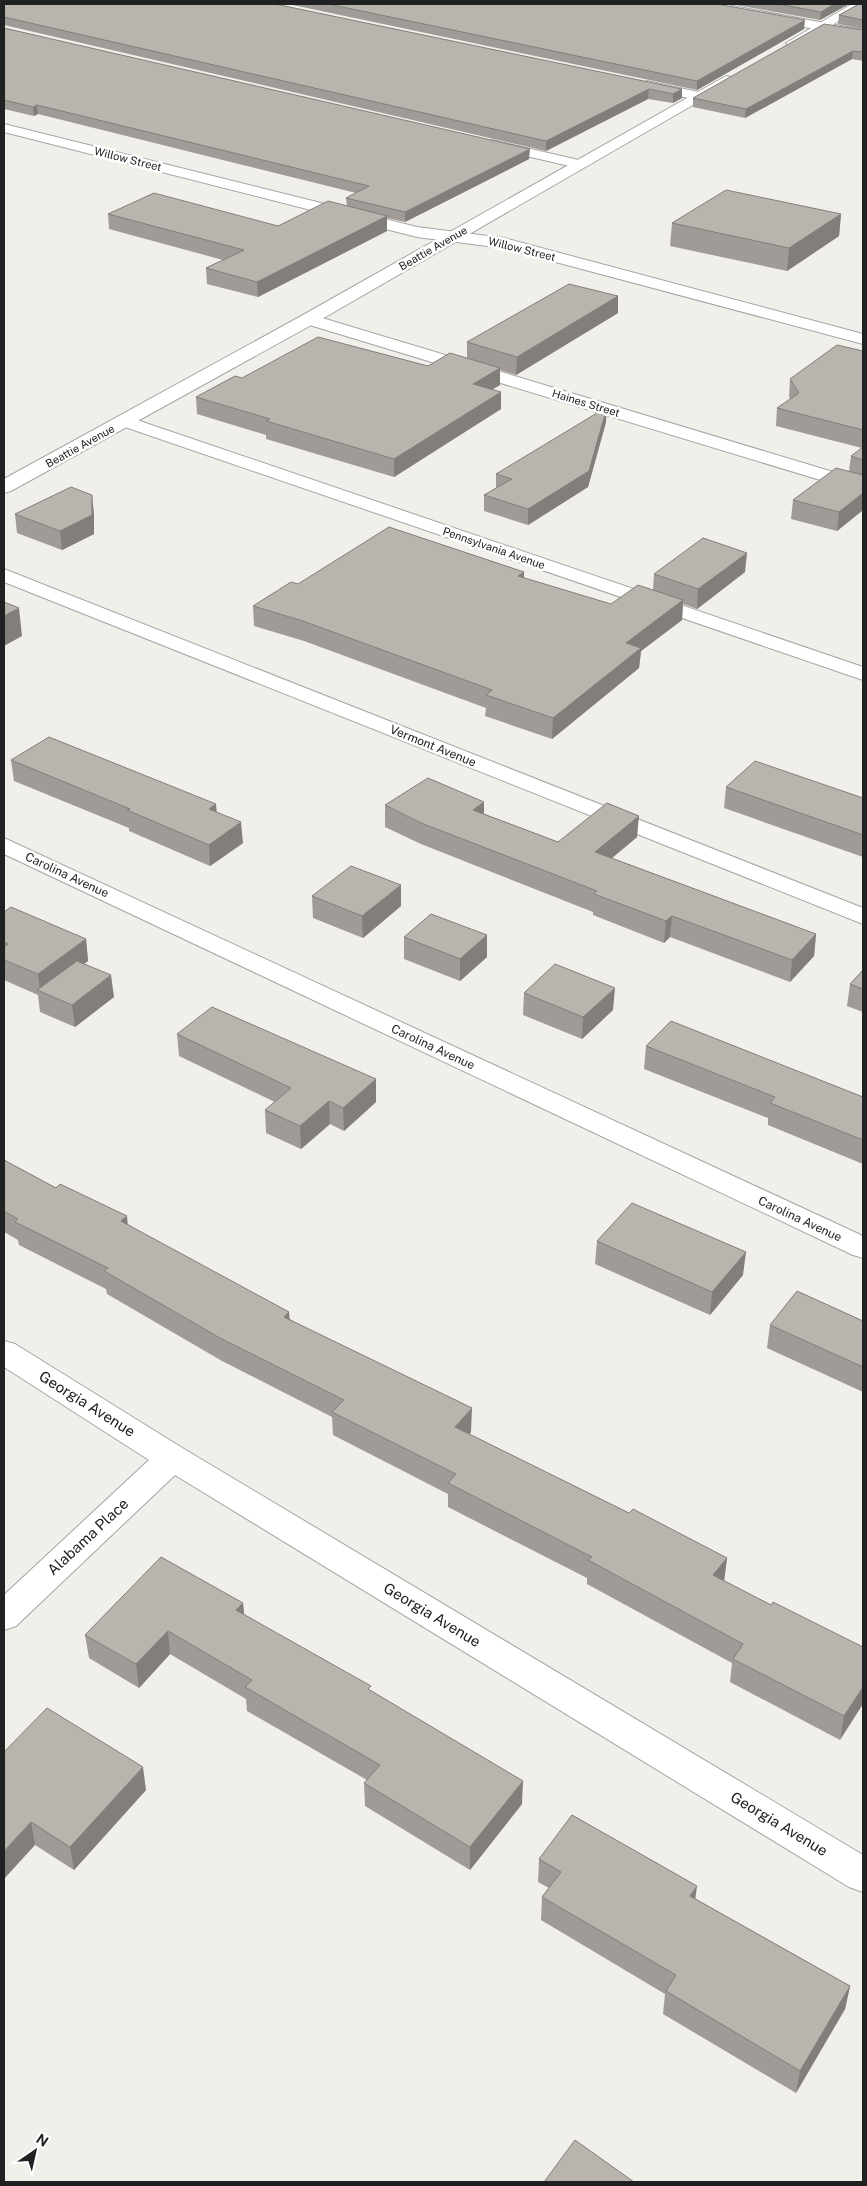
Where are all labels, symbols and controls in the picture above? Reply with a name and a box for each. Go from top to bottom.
street label: Willow Street [93,145,163,173]
street label: Beattie Avenue [397,224,469,272]
street label: Willow Street [487,235,557,263]
street label: Haines Street [551,387,621,419]
street label: Beattie Avenue [44,422,116,470]
street label: Pennsylvania Avenue [441,525,547,571]
street label: Vermont Avenue [388,722,478,770]
street label: Carolina Avenue [23,850,111,901]
street label: Carolina Avenue [389,1022,477,1073]
street label: Carolina Avenue [756,1194,844,1245]
street label: Georgia Avenue [36,1367,138,1440]
street label: Alabama Place [44,1495,132,1578]
street label: Georgia Avenue [381,1579,484,1650]
street label: Georgia Avenue [728,1788,831,1859]
north arrow [10,2126,60,2176]
text: N [33,2131,51,2150]

